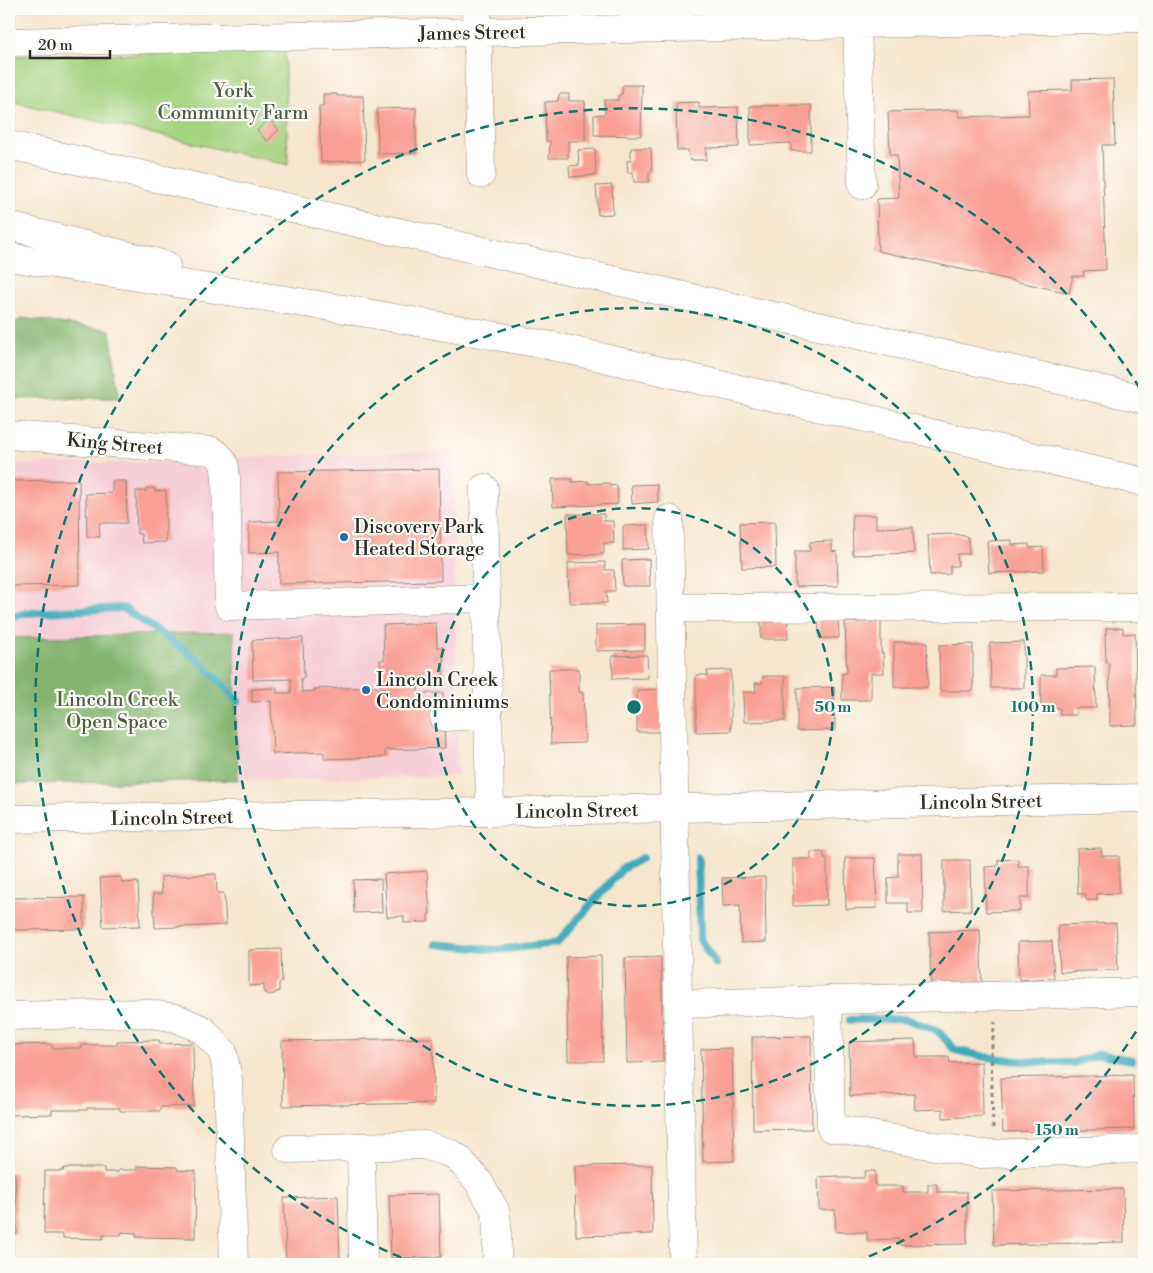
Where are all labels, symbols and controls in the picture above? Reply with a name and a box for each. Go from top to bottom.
street label: James Street [417,20,526,46]
scale bar [30,28,110,60]
text: 20 m [38,36,73,55]
park label: York Community Farm [157,79,309,125]
street label: King Street [66,428,164,460]
place label: Discovery Park Heated Storage [354,515,485,561]
marker: Discovery Park Heated Storage [338,531,350,543]
place label: Lincoln Creek Condominiums [376,668,509,714]
marker: Lincoln Creek Condominiums [360,684,372,696]
park label: Lincoln Creek Open Space [56,688,179,734]
centre of rings [625,698,643,716]
text: 50 m [815,698,851,717]
text: 100 m [1011,698,1056,717]
street label: Lincoln Street [919,789,1043,815]
street label: Lincoln Street [515,798,639,824]
street label: Lincoln Street [110,805,234,831]
text: 150 m [1035,1121,1079,1140]

